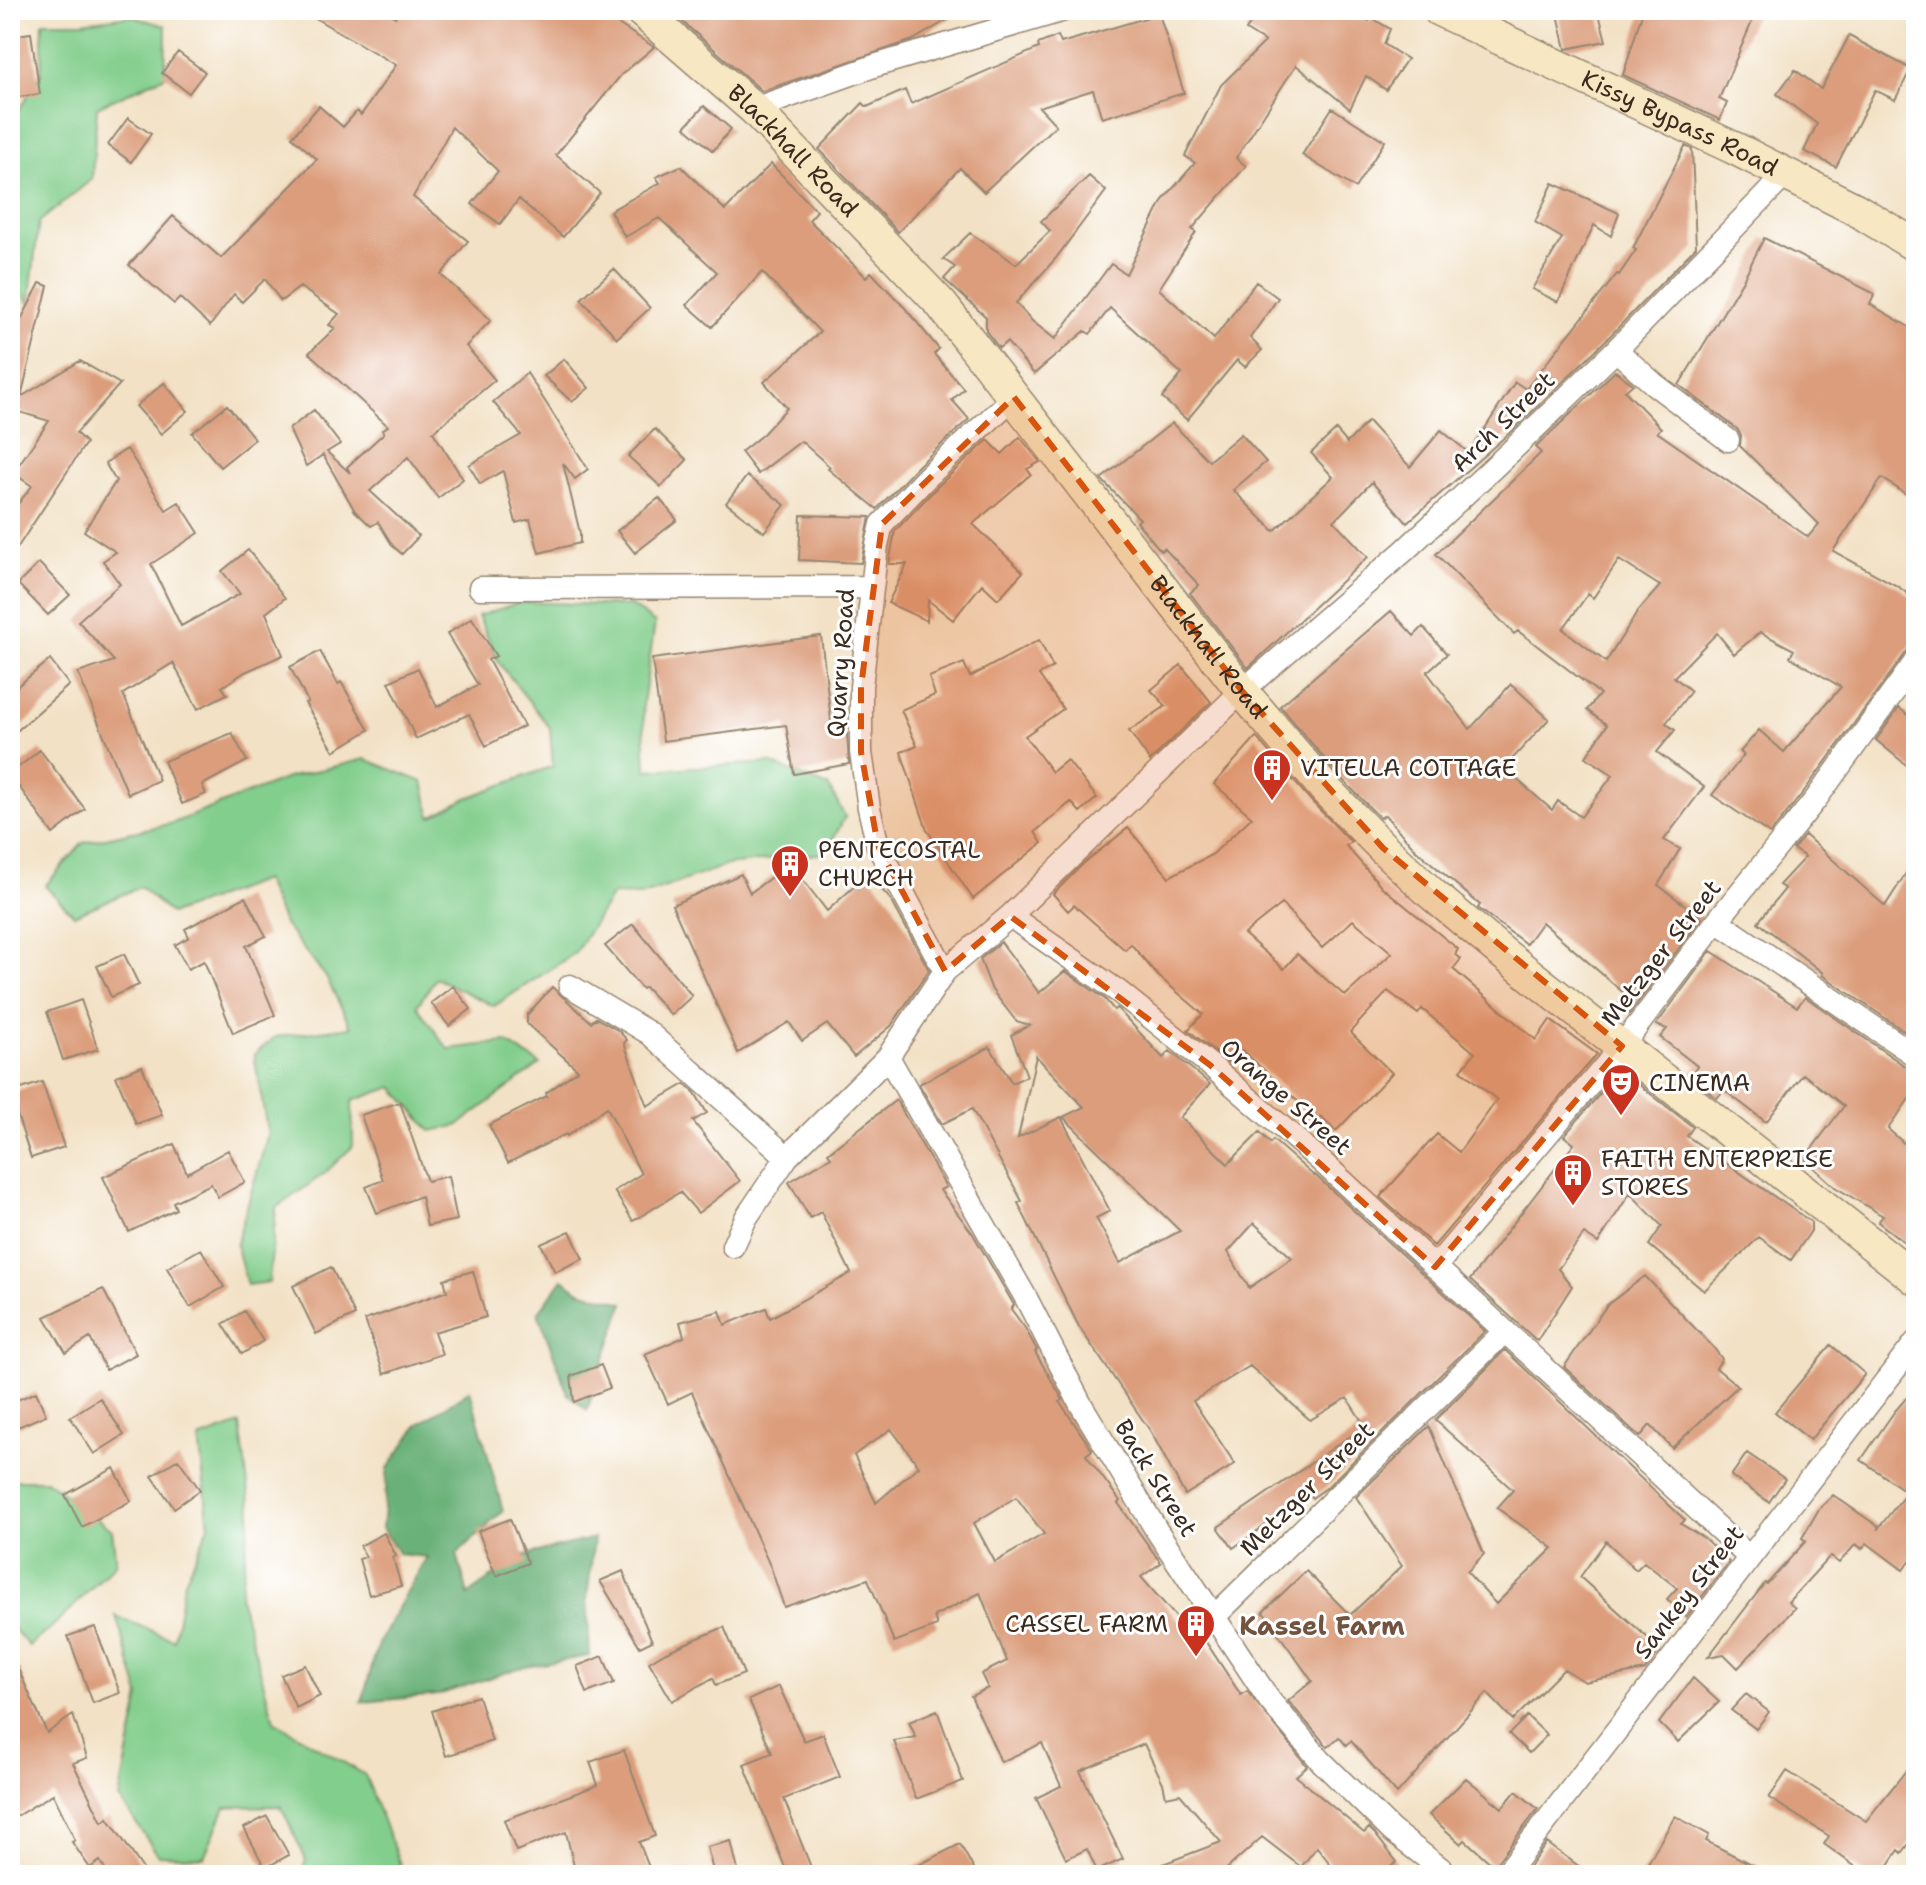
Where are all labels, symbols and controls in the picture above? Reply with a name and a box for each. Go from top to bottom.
street label: Kissy Bypass Road [1576,63,1784,184]
street label: Blackhall Road [721,77,865,224]
street label: Arch Street [1444,364,1562,480]
street label: Blackhall Road [1142,569,1275,725]
street label: Quarry Road [820,587,862,739]
building icon: VITELLA COTTAGE [1251,747,1293,802]
place label: VITELLA COTTAGE [1300,752,1517,784]
place label: PENTECOSTAL CHURCH [818,834,980,894]
building icon: PENTECOSTAL CHURCH [769,843,811,898]
street label: Metzger Street [1594,873,1728,1033]
street label: Orange Street [1214,1031,1358,1163]
theatre icon: CINEMA [1600,1062,1642,1117]
place label: CINEMA [1649,1067,1750,1099]
place label: FAITH ENTERPRISE STORES [1601,1143,1833,1203]
building icon: FAITH ENTERPRISE STORES [1552,1152,1594,1207]
street label: Back Street [1107,1413,1205,1543]
street label: Metzger Street [1233,1415,1381,1563]
street label: Sankey Street [1627,1519,1751,1665]
building icon: CASSEL FARM [1175,1603,1217,1658]
place label: CASSEL FARM [1005,1608,1168,1640]
district label: Kassel Farm [1239,1608,1405,1643]

